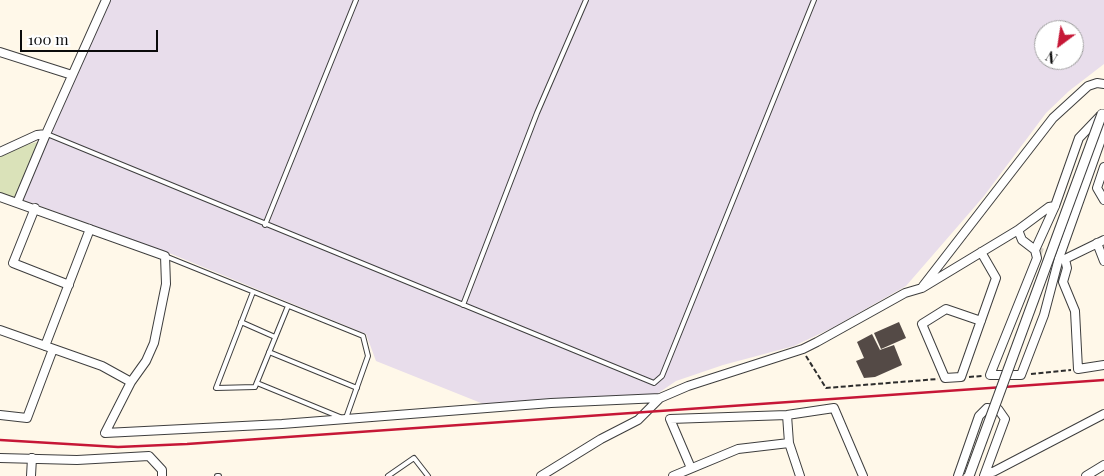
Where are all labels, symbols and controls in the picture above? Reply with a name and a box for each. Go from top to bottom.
scale bar [22,20,160,52]
north arrow [1034,20,1084,70]
text: 100 m [28,29,69,49]
text: N [1042,47,1061,68]

